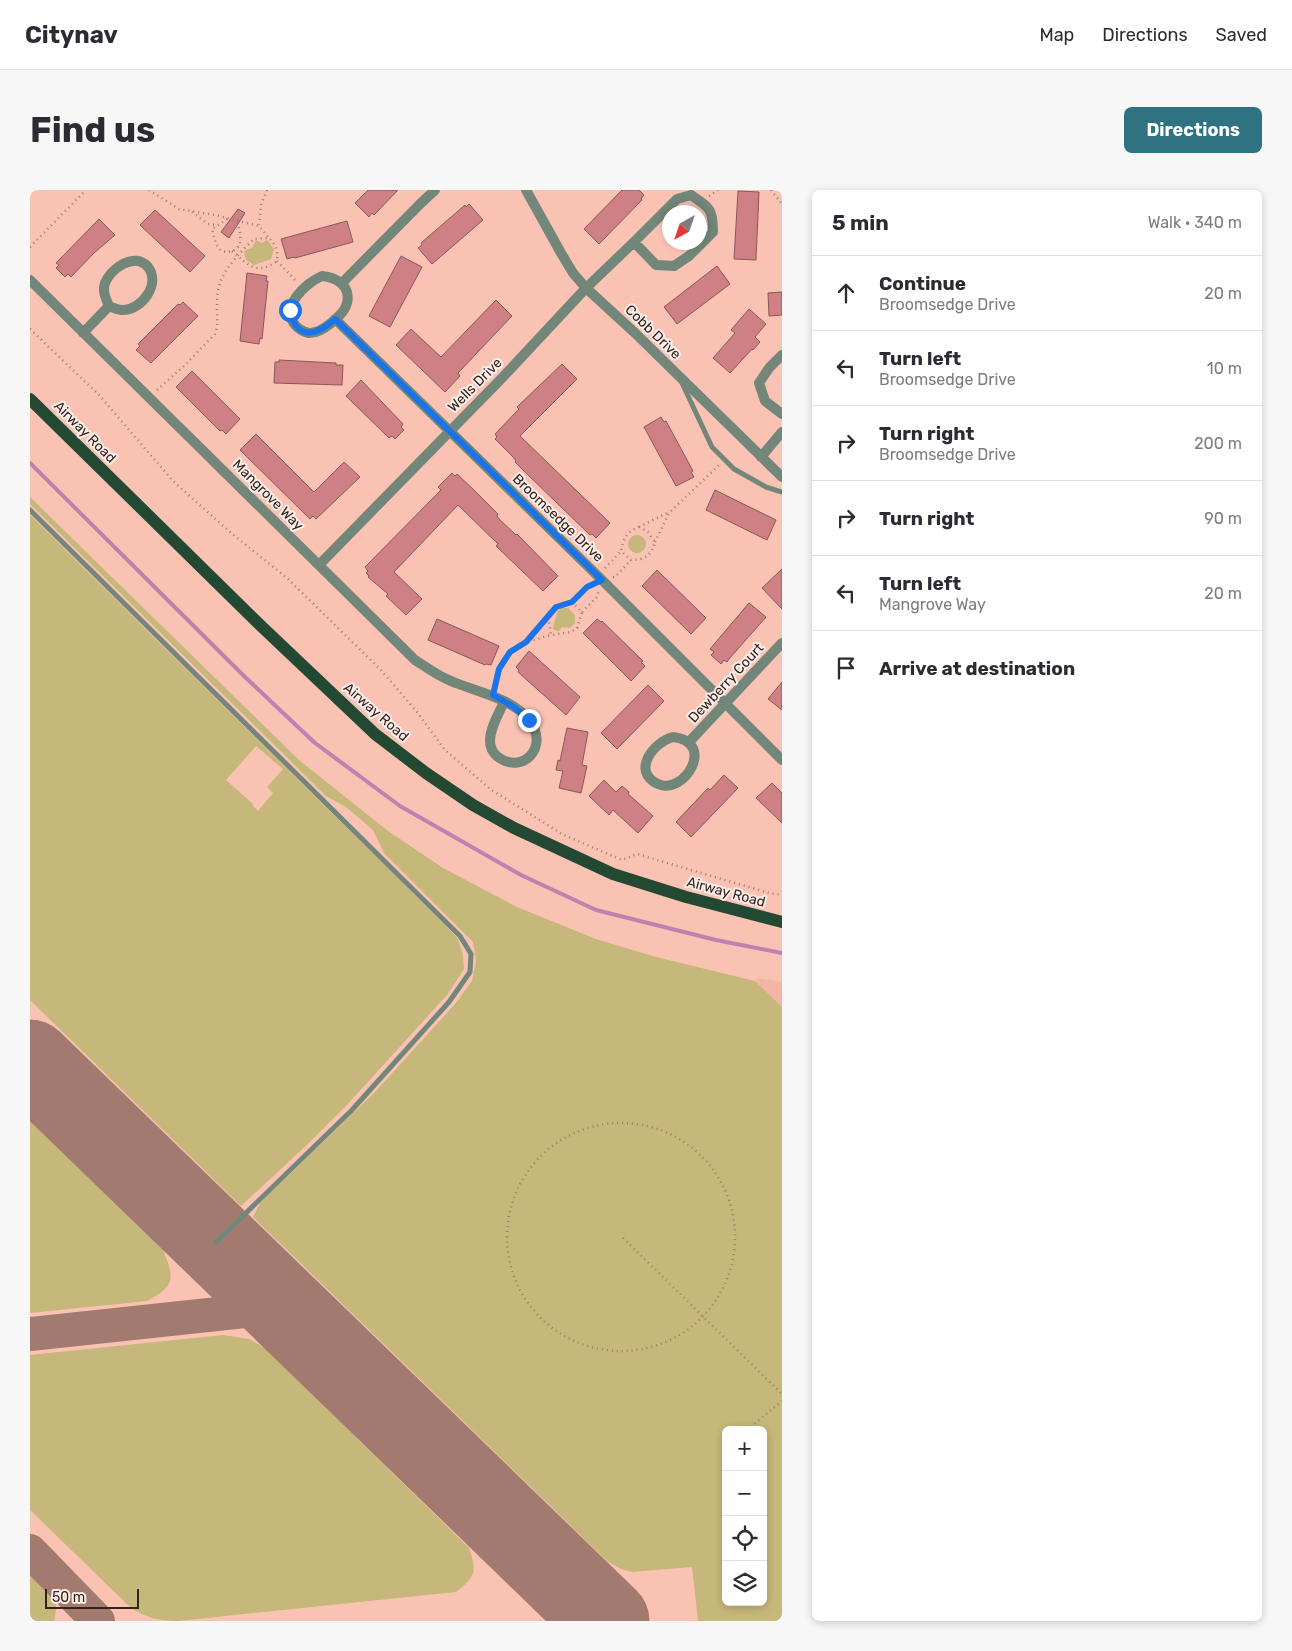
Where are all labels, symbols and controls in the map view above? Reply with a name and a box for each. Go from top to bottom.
text: Citynav [25,21,118,49]
text: Map [1039,24,1074,46]
text: Directions [1102,24,1188,46]
text: Saved [1216,24,1267,46]
button: Directions [1124,107,1262,153]
text: Find us [30,109,155,151]
north arrow [662,205,707,250]
text: 5 min [832,210,889,235]
text: Walk · 340 m [1148,213,1242,232]
text: Continue [879,272,966,295]
icon: ahead [832,279,860,307]
text: 20 m [1204,284,1242,303]
text: Broomsedge Drive [879,295,1016,314]
route start [279,299,302,322]
street label: Cobb Drive [622,301,685,363]
text: Turn left [879,347,961,370]
street label: Wells Drive [444,354,506,416]
icon: left [832,354,860,382]
text: 10 m [1207,359,1242,378]
text: Broomsedge Drive [879,370,1016,389]
street label: Airway Road [50,397,120,467]
text: Turn right [879,422,974,445]
icon: right [832,429,860,457]
text: 200 m [1194,434,1242,453]
text: Broomsedge Drive [879,445,1016,464]
street label: Mangrove Way [229,456,307,534]
street label: Broomsedge Drive [509,470,607,566]
icon: right [832,504,860,532]
text: Turn right [879,507,974,530]
text: 90 m [1204,509,1242,528]
text: Turn left [879,572,961,595]
icon: left [832,579,860,607]
text: 20 m [1204,584,1242,603]
text: Mangrove Way [879,595,986,614]
street label: Dewberry Court [685,639,768,726]
icon: arrive [832,654,860,682]
text: Arrive at destination [879,657,1075,680]
street label: Airway Road [340,679,412,745]
route end [518,709,541,732]
street label: Airway Road [685,873,767,911]
map controls [722,1426,767,1606]
button: + [722,1426,767,1471]
button: − [722,1471,767,1516]
button: locate [722,1516,767,1561]
button: layers [722,1561,767,1606]
scale bar [45,1586,139,1609]
text: 50 m [52,1589,85,1606]

